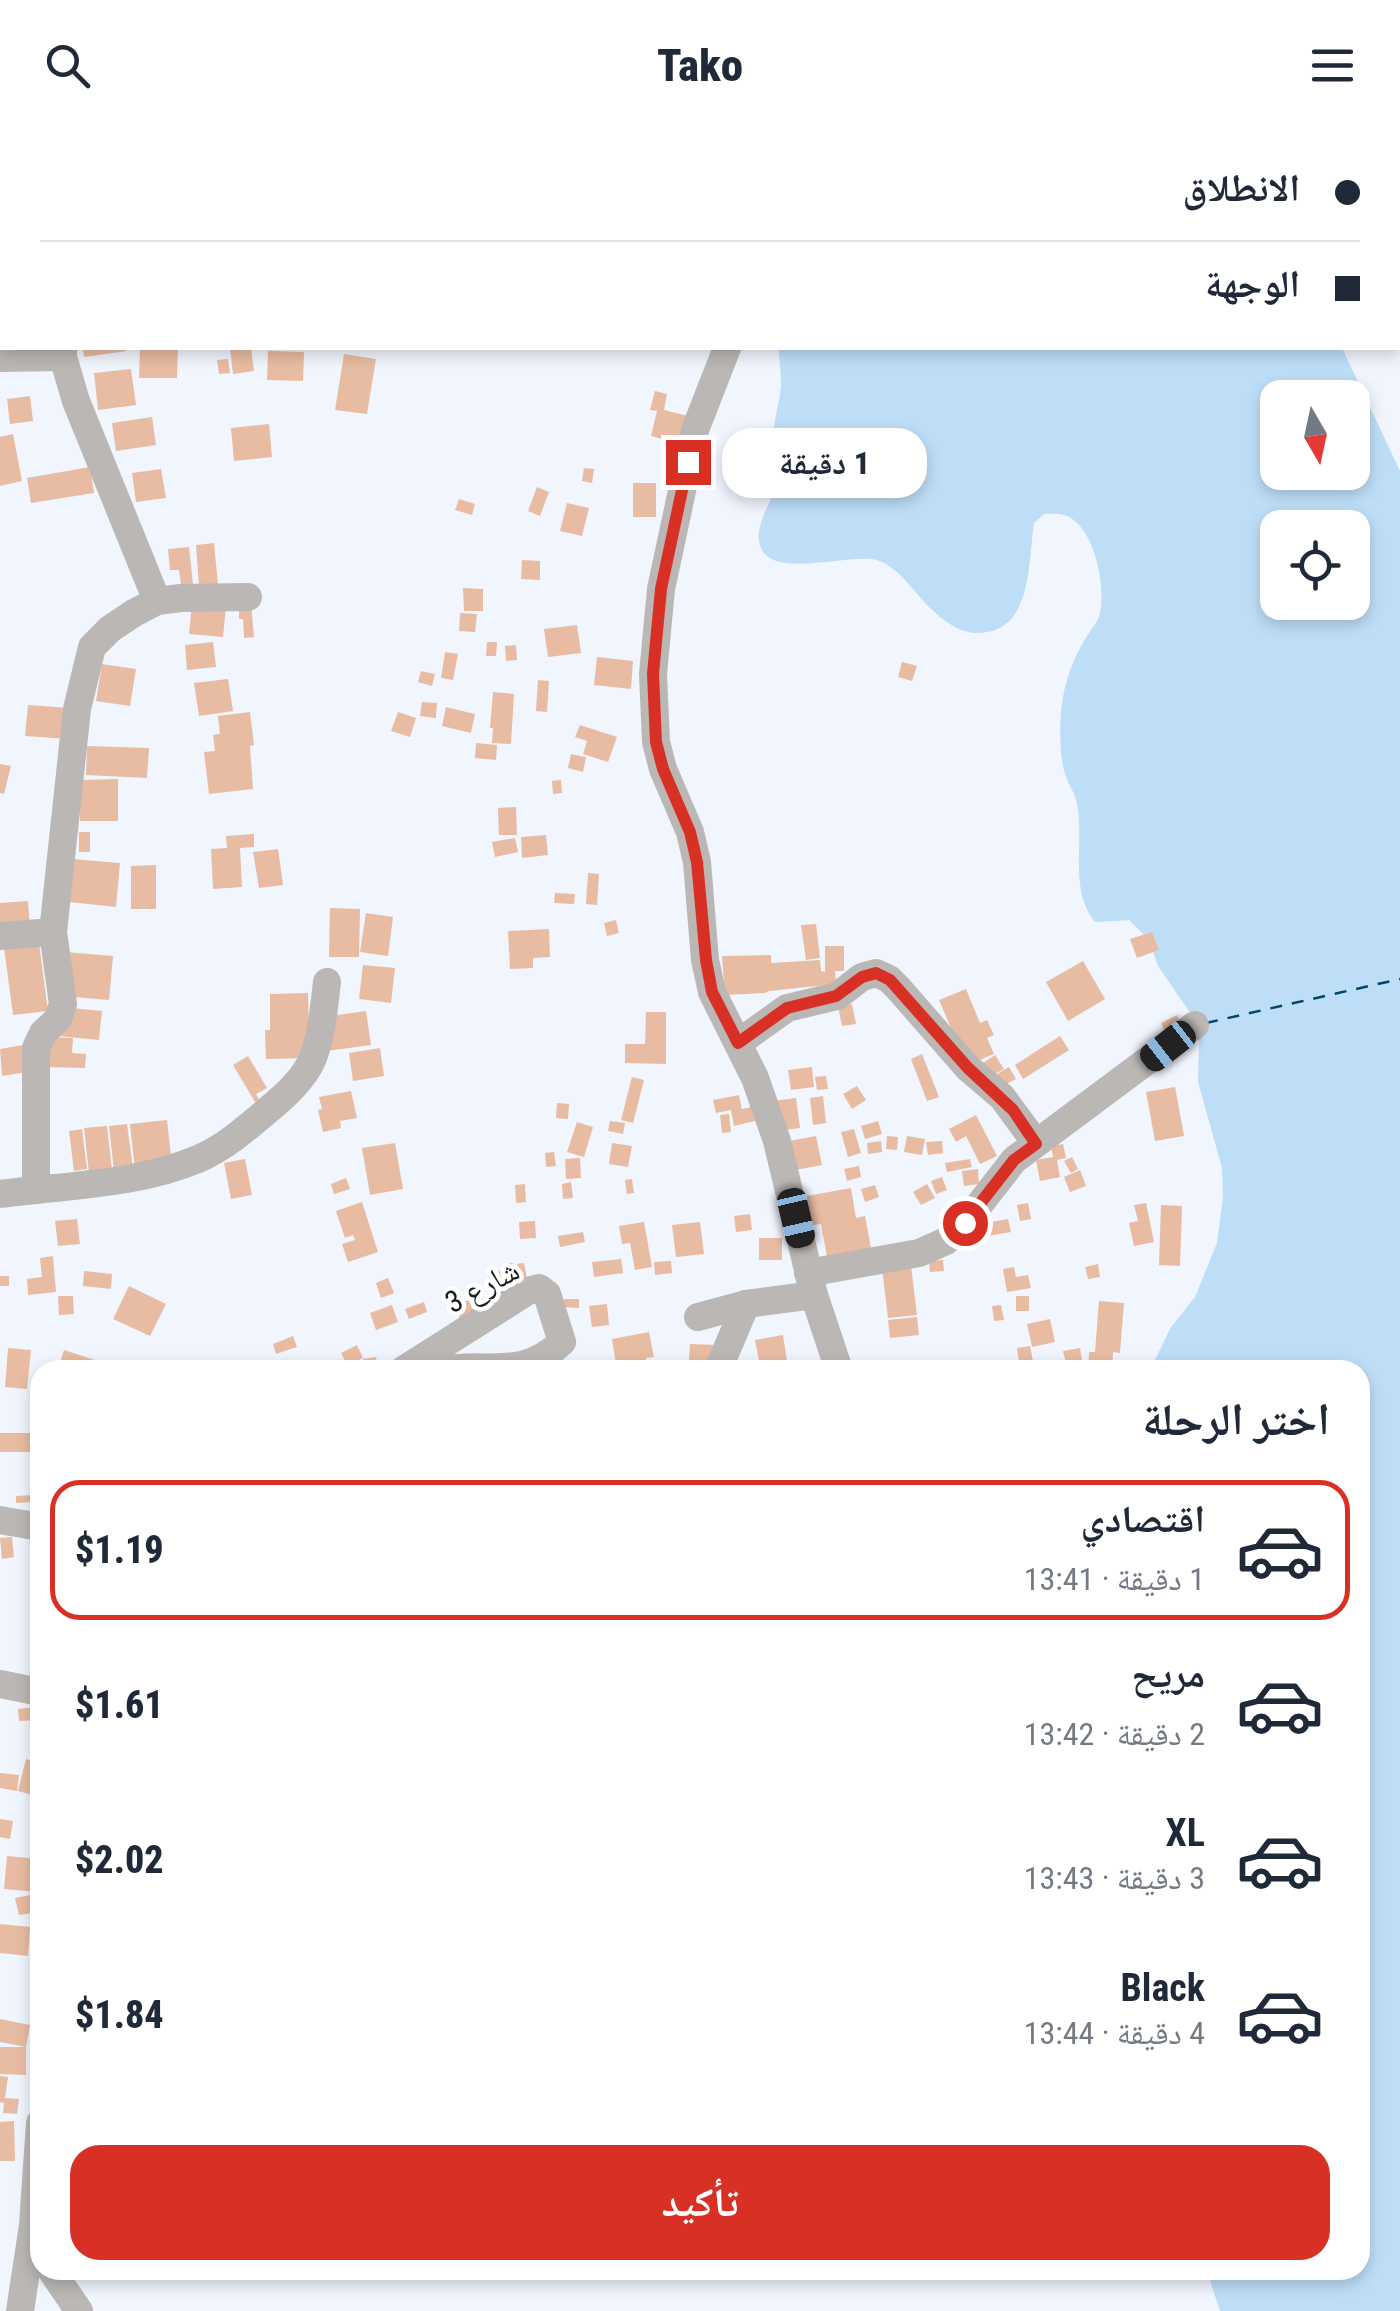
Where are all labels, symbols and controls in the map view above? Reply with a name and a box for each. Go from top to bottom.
icon: search [40,38,95,93]
icon: menu [1305,38,1360,93]
text: Tako [657,39,743,92]
text: الانطلاق [1182,166,1300,210]
text: الوجهة [1205,262,1300,306]
north arrow [1260,380,1370,490]
map controls [1260,380,1370,620]
callout: 1 دقيقة [723,427,928,497]
route end [666,440,711,485]
text: 1 دقيقة [779,444,870,482]
button: locate [1260,510,1370,620]
car [1135,1016,1201,1076]
car [775,1185,817,1251]
route start [943,1201,988,1246]
street label: شارع 3 [439,1252,526,1322]
text: اختر الرحلة [1142,1393,1330,1446]
text: اقتصادي [1081,1497,1205,1541]
icon: car [1235,1505,1325,1595]
text: $1.19 [75,1528,164,1572]
text: 1 دقيقة · 13:41 [1024,1560,1205,1598]
text: مريح [1131,1652,1205,1696]
icon: car [1235,1660,1325,1750]
text: $1.61 [75,1683,164,1727]
text: 2 دقيقة · 13:42 [1024,1715,1205,1753]
text: XL [1166,1811,1205,1855]
icon: car [1235,1815,1325,1905]
text: $2.02 [75,1838,164,1882]
text: 3 دقيقة · 13:43 [1024,1859,1205,1897]
text: Black [1121,1966,1205,2010]
icon: car [1235,1970,1325,2060]
text: $1.84 [75,1993,164,2037]
text: 4 دقيقة · 13:44 [1024,2014,1205,2052]
button: تأكيد [70,2145,1330,2260]

